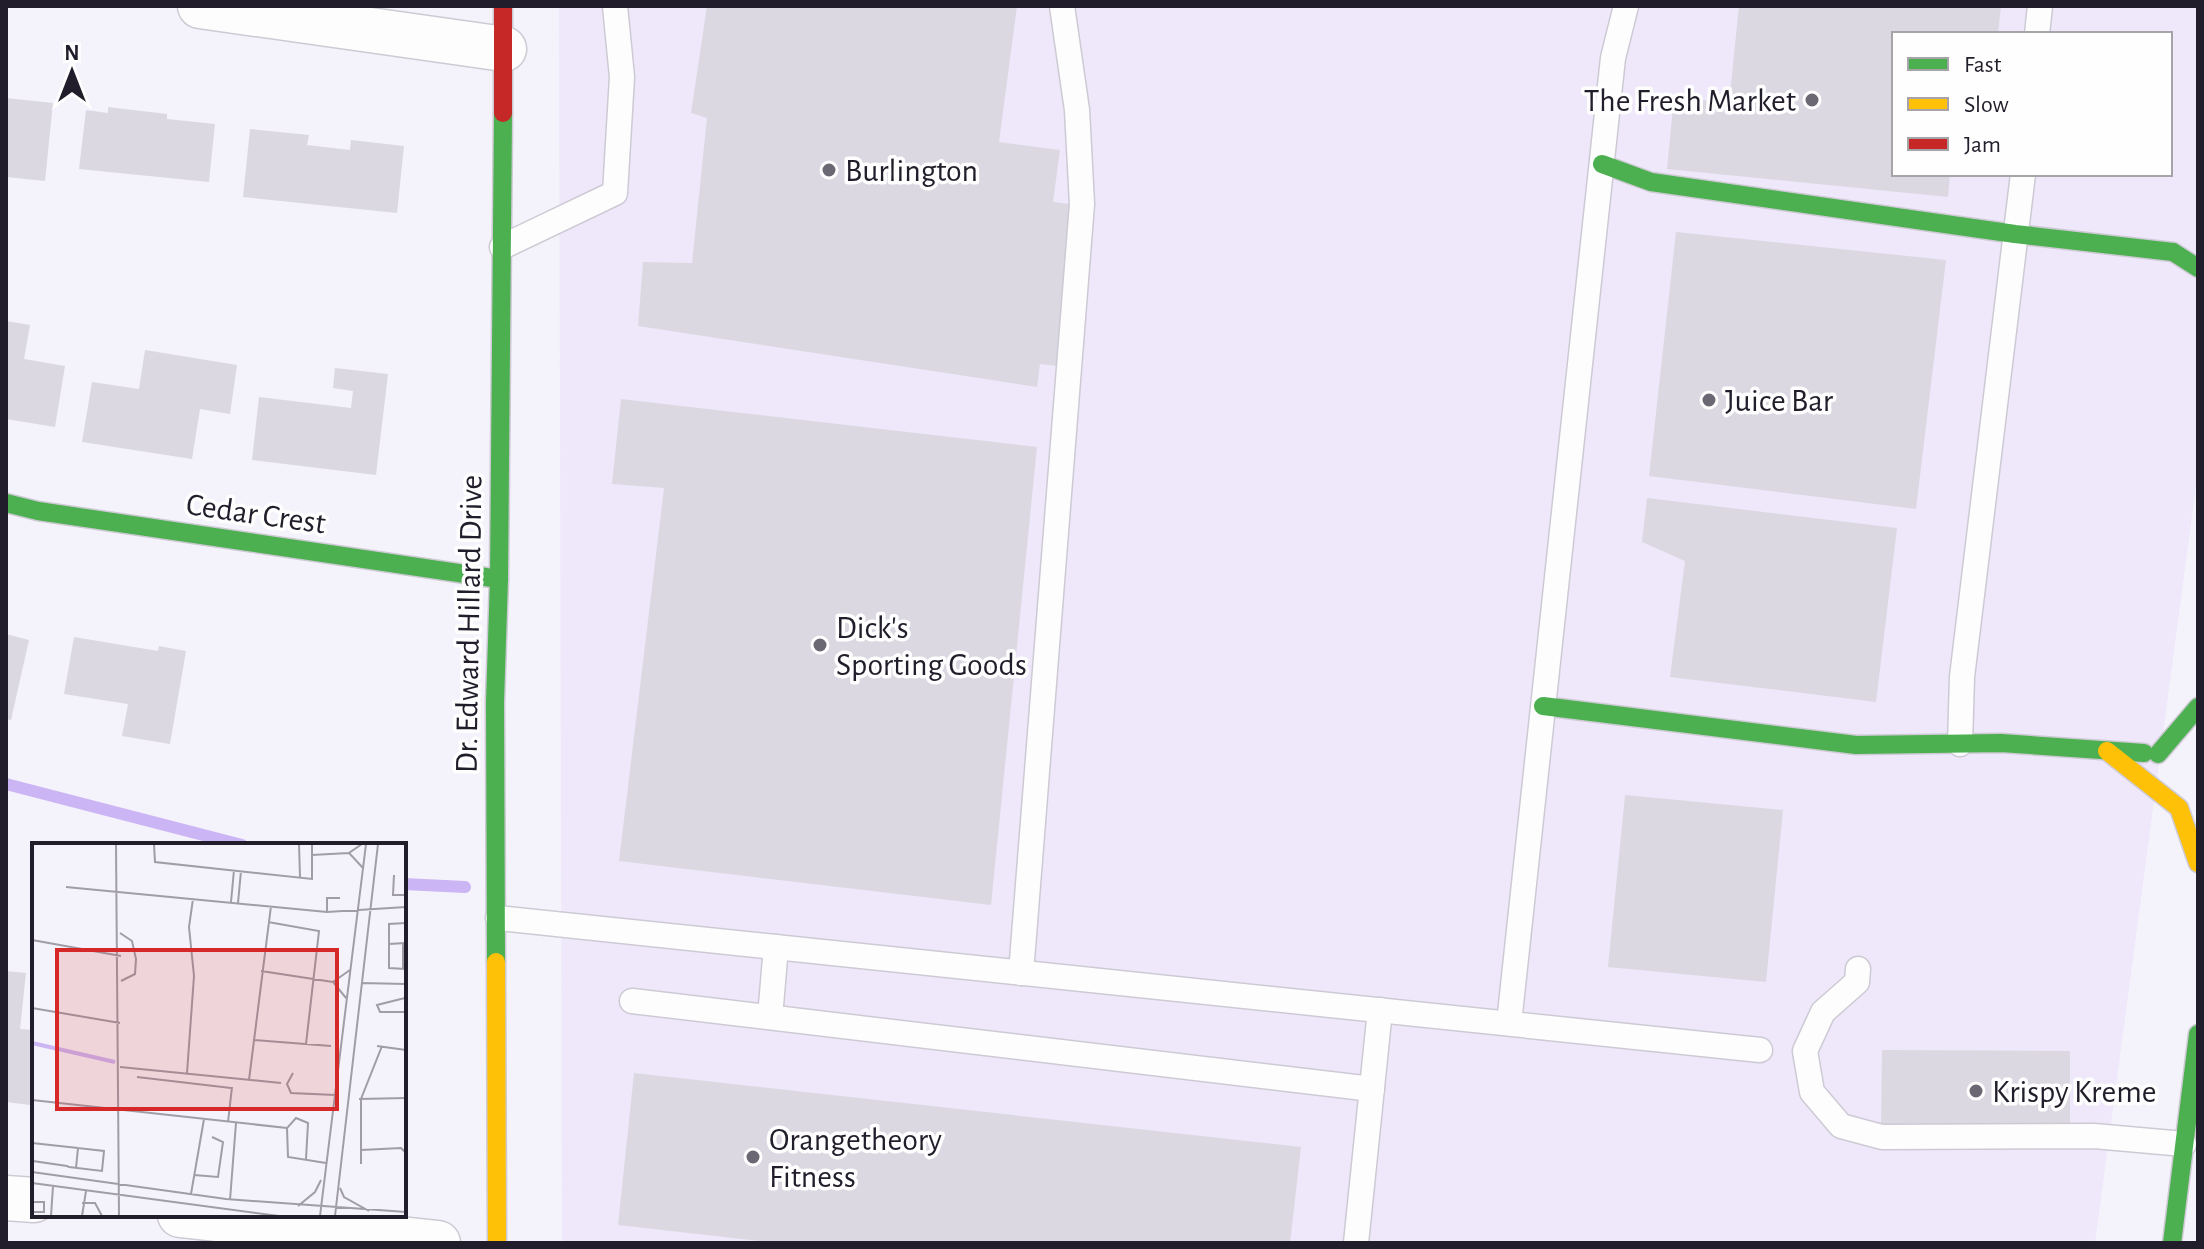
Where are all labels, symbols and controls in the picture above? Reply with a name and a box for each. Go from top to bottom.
north arrow [32,32,112,112]
legend [1892,32,2172,176]
text: N [64,42,80,64]
text: Fast [1964,53,2002,77]
place label: The Fresh Market [1584,85,1796,117]
marker: The Fresh Market [1803,91,1821,109]
text: Slow [1964,93,2009,117]
text: Jam [1964,133,2001,157]
place label: Burlington [845,155,978,187]
marker: Burlington [820,161,838,179]
place label: Juice Bar [1725,385,1834,417]
marker: Juice Bar [1700,391,1718,409]
street label: Dr. Edward Hillard Drive [450,475,488,773]
street label: Cedar Crest [184,488,328,540]
place label: Dick's Sporting Goods [836,612,1027,681]
marker: Dick's Sporting Goods [811,636,829,654]
inset map [32,843,406,1217]
place label: Krispy Kreme [1992,1076,2156,1108]
marker: Krispy Kreme [1967,1082,1985,1100]
place label: Orangetheory Fitness [769,1124,942,1193]
marker: Orangetheory Fitness [744,1148,762,1166]

